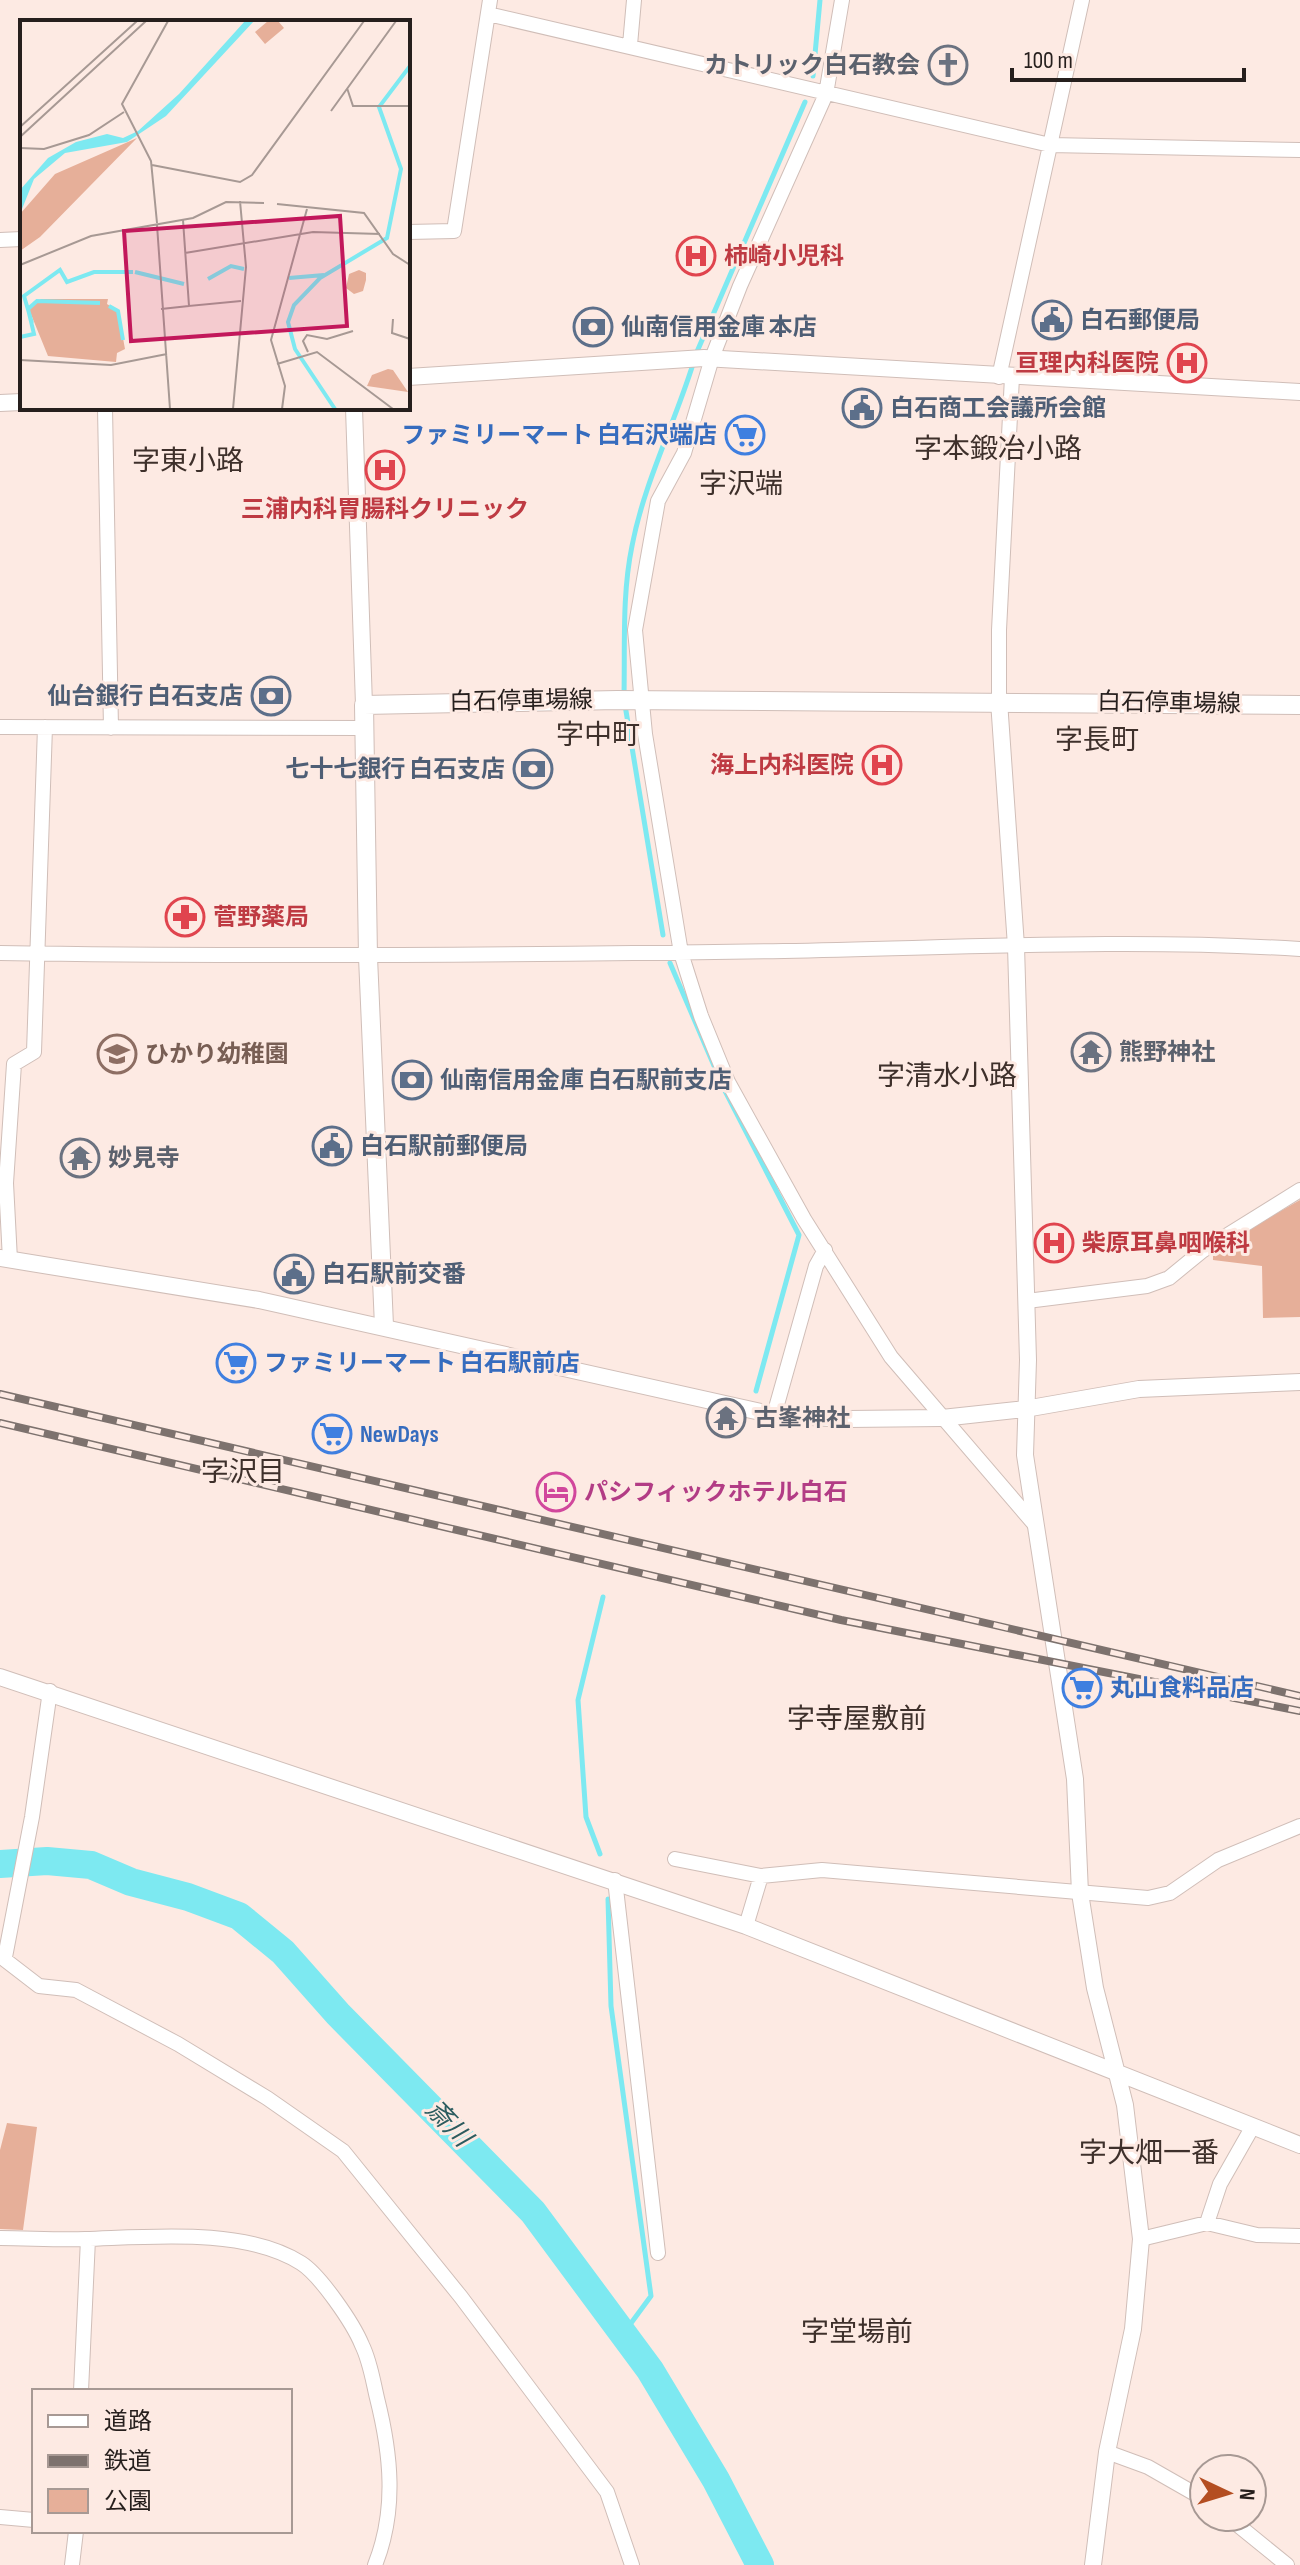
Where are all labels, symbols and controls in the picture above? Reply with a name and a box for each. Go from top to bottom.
inset map [20,20,410,410]
scale bar [1012,32,1244,82]
church icon: カトリック白石教会 [927,44,969,86]
text: 100 m [1024,46,1073,75]
place label: カトリック白石教会 [704,51,920,80]
hospital icon: 柿崎小児科 [675,235,717,277]
place label: 柿崎小児科 [724,242,844,271]
public building icon: 白石郵便局 [1031,299,1073,341]
bank icon: 仙南信用金庫 本店 [572,306,614,348]
place label: 白石郵便局 [1080,306,1200,335]
place label: 仙南信用金庫 本店 [621,313,817,342]
hospital icon: 亘理内科医院 [1166,342,1208,384]
place label: 亘理内科医院 [1015,349,1159,378]
public building icon: 白石商工会議所会館 [841,387,883,429]
place label: 白石商工会議所会館 [890,394,1106,423]
supermarket icon: ファミリーマート 白石沢端店 [724,414,766,456]
place label: ファミリーマート 白石沢端店 [401,421,717,450]
district label: 字本鍛冶小路 [914,433,1082,466]
district label: 字東小路 [132,445,244,478]
hospital icon: 三浦内科胃腸科クリニック [364,449,406,491]
district label: 字沢端 [699,468,783,501]
place label: 三浦内科胃腸科クリニック [241,495,529,524]
bank icon: 仙台銀行 白石支店 [250,675,292,717]
place label: 仙台銀行 白石支店 [47,682,243,711]
street label: 白石停車場線 [449,685,593,717]
street label: 白石停車場線 [1097,687,1241,719]
district label: 字中町 [556,719,640,752]
district label: 字長町 [1055,724,1139,757]
hospital icon: 海上内科医院 [861,744,903,786]
bank icon: 七十七銀行 白石支店 [512,748,554,790]
place label: 海上内科医院 [710,751,854,780]
place label: 七十七銀行 白石支店 [285,755,505,784]
pharmacy icon: 菅野薬局 [164,896,206,938]
place label: 菅野薬局 [213,903,309,932]
temple icon: 熊野神社 [1070,1031,1112,1073]
school or university icon: ひかり幼稚園 [96,1033,138,1075]
place label: 熊野神社 [1119,1038,1215,1067]
place label: ひかり幼稚園 [145,1040,289,1069]
bank icon: 仙南信用金庫 白石駅前支店 [391,1059,433,1101]
district label: 字清水小路 [877,1060,1017,1093]
place label: 仙南信用金庫 白石駅前支店 [440,1066,732,1095]
public building icon: 白石駅前郵便局 [311,1125,353,1167]
place label: 白石駅前郵便局 [360,1132,528,1161]
temple icon: 妙見寺 [59,1137,101,1179]
place label: 妙見寺 [108,1144,180,1173]
hospital icon: 柴原耳鼻咽喉科 [1033,1222,1075,1264]
place label: 柴原耳鼻咽喉科 [1082,1229,1250,1258]
public building icon: 白石駅前交番 [273,1253,315,1295]
place label: 白石駅前交番 [322,1260,466,1289]
supermarket icon: ファミリーマート 白石駅前店 [215,1342,257,1384]
place label: ファミリーマート 白石駅前店 [264,1349,580,1378]
temple icon: 古峯神社 [705,1397,747,1439]
place label: 古峯神社 [754,1404,850,1433]
supermarket icon: NewDays [311,1413,353,1455]
place label: NewDays [360,1420,439,1449]
district label: 字沢目 [201,1456,285,1489]
hotel icon: パシフィックホテル白石 [535,1471,577,1513]
place label: パシフィックホテル白石 [584,1478,848,1507]
supermarket icon: 丸山食料品店 [1061,1667,1103,1709]
place label: 丸山食料品店 [1110,1674,1254,1703]
district label: 字寺屋敷前 [787,1703,927,1736]
water label: 斎川 [419,2095,479,2156]
district label: 字大畑一番 [1079,2137,1219,2170]
district label: 字堂場前 [801,2316,913,2349]
legend [32,2389,292,2533]
text: 道路 [104,2407,152,2436]
text: 鉄道 [104,2447,152,2476]
north arrow [1188,2453,1268,2533]
text: 公園 [104,2487,152,2516]
text: N [1233,2487,1260,2501]

